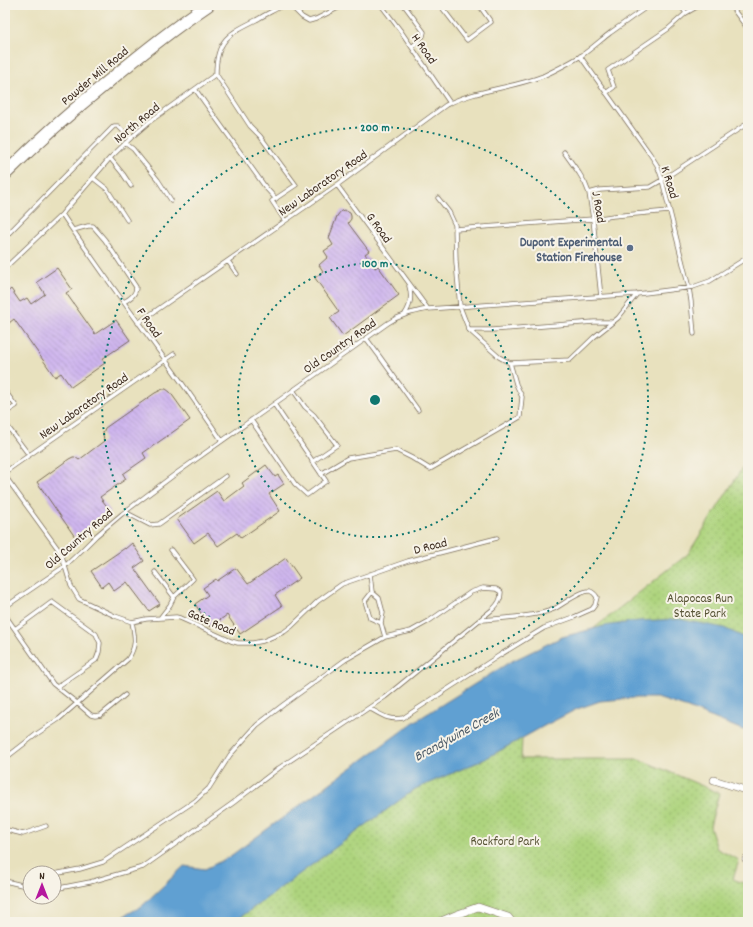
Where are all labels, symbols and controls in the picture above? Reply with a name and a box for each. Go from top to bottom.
street label: H Road [405,30,440,69]
street label: Powder Mill Road [58,43,134,111]
street label: North Road [110,99,165,149]
text: 200 m [360,120,390,137]
street label: New Laboratory Road [275,146,372,222]
street label: K Road [655,164,683,201]
street label: J Road [585,190,610,225]
street label: G Road [360,209,396,248]
place label: Dupont Experimental Station Firehouse [520,234,623,268]
marker: Dupont Experimental Station Firehouse [625,243,635,253]
text: 100 m [362,256,388,273]
street label: F Road [131,304,165,342]
street label: Old Country Road [300,315,381,379]
street label: New Laboratory Road [36,369,133,445]
centre of rings [368,393,382,407]
street label: Old Country Road [41,505,118,575]
street label: D Road [412,534,449,561]
park label: Alapocas Run State Park [667,590,733,624]
street label: Gate Road [184,605,238,642]
water label: Brandywine Creek [411,703,504,767]
park label: Rockford Park [470,833,540,852]
north arrow [22,865,62,905]
text: N [39,869,45,885]

